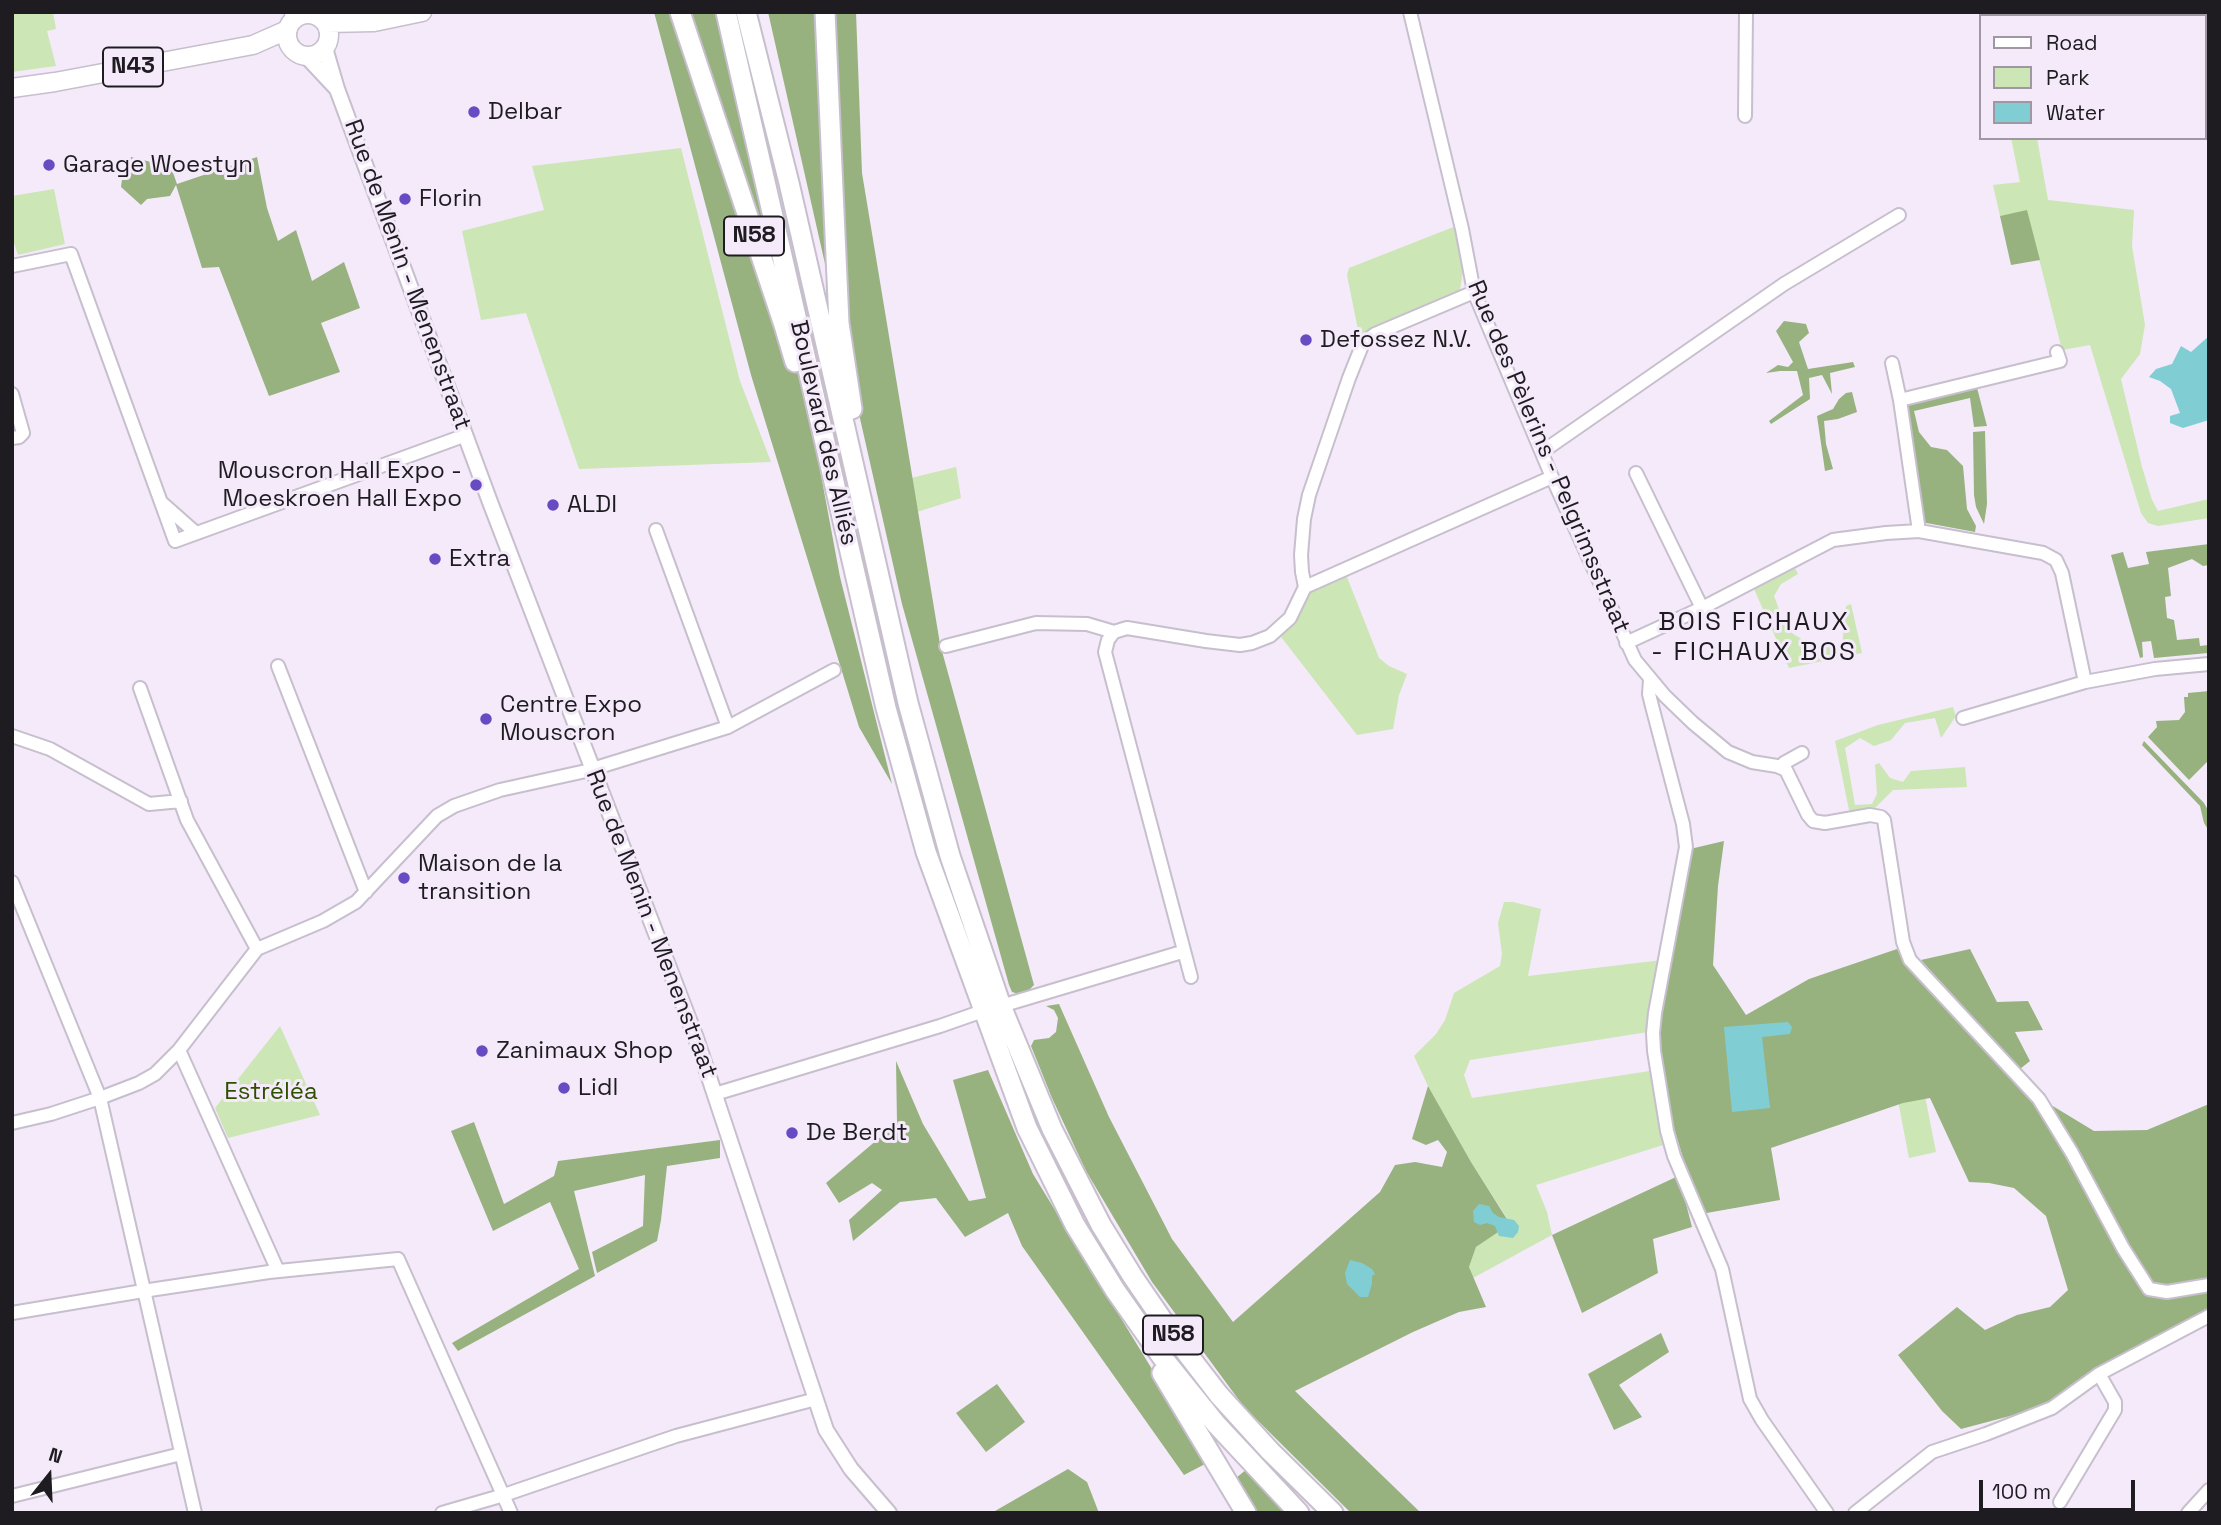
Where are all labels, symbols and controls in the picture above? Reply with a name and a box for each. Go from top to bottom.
legend [1980,14,2207,140]
text: Road [2046,29,2098,56]
road number: N43 [103,48,163,86]
text: Park [2046,64,2090,91]
place label: Delbar [488,98,562,126]
text: Water [2046,99,2105,126]
marker: Delbar [466,104,482,120]
street label: Rue de Menin - Menenstraat [337,116,477,434]
place label: Garage Woestyn [63,151,253,179]
marker: Garage Woestyn [41,157,57,173]
place label: Florin [419,185,482,213]
marker: Florin [397,191,413,207]
road number: N58 [724,216,784,256]
street label: Rue des Pèlerins - Pelgrimsstraat [1460,276,1636,638]
street label: Boulevard des Alliés [783,318,863,548]
place label: Defossez N.V. [1320,326,1471,354]
marker: Defossez N.V. [1298,332,1314,348]
place label: Mouscron Hall Expo - Moeskroen Hall Expo [218,457,462,513]
marker: Mouscron Hall Expo - Moeskroen Hall Expo [468,477,484,493]
place label: ALDI [567,491,617,519]
marker: ALDI [545,497,561,513]
place label: Extra [449,545,510,573]
marker: Extra [427,551,443,567]
district label: BOIS FICHAUX - FICHAUX BOS [1653,607,1855,668]
place label: Centre Expo Mouscron [500,691,642,747]
marker: Centre Expo Mouscron [478,711,494,727]
street label: Rue de Menin - Menenstraat [579,766,723,1082]
place label: Maison de la transition [418,850,562,906]
marker: Maison de la transition [396,870,412,886]
place label: Zanimaux Shop [496,1037,673,1065]
marker: Zanimaux Shop [474,1043,490,1059]
place label: Lidl [578,1074,618,1102]
park label: Estréléa [224,1078,318,1106]
marker: Lidl [556,1080,572,1096]
place label: De Berdt [806,1119,907,1147]
marker: De Berdt [784,1125,800,1141]
road number: N58 [1143,1316,1203,1354]
north arrow [14,1441,84,1511]
text: N [46,1442,66,1469]
scale bar [1983,1466,2139,1510]
text: 100 m [1992,1478,2051,1505]

